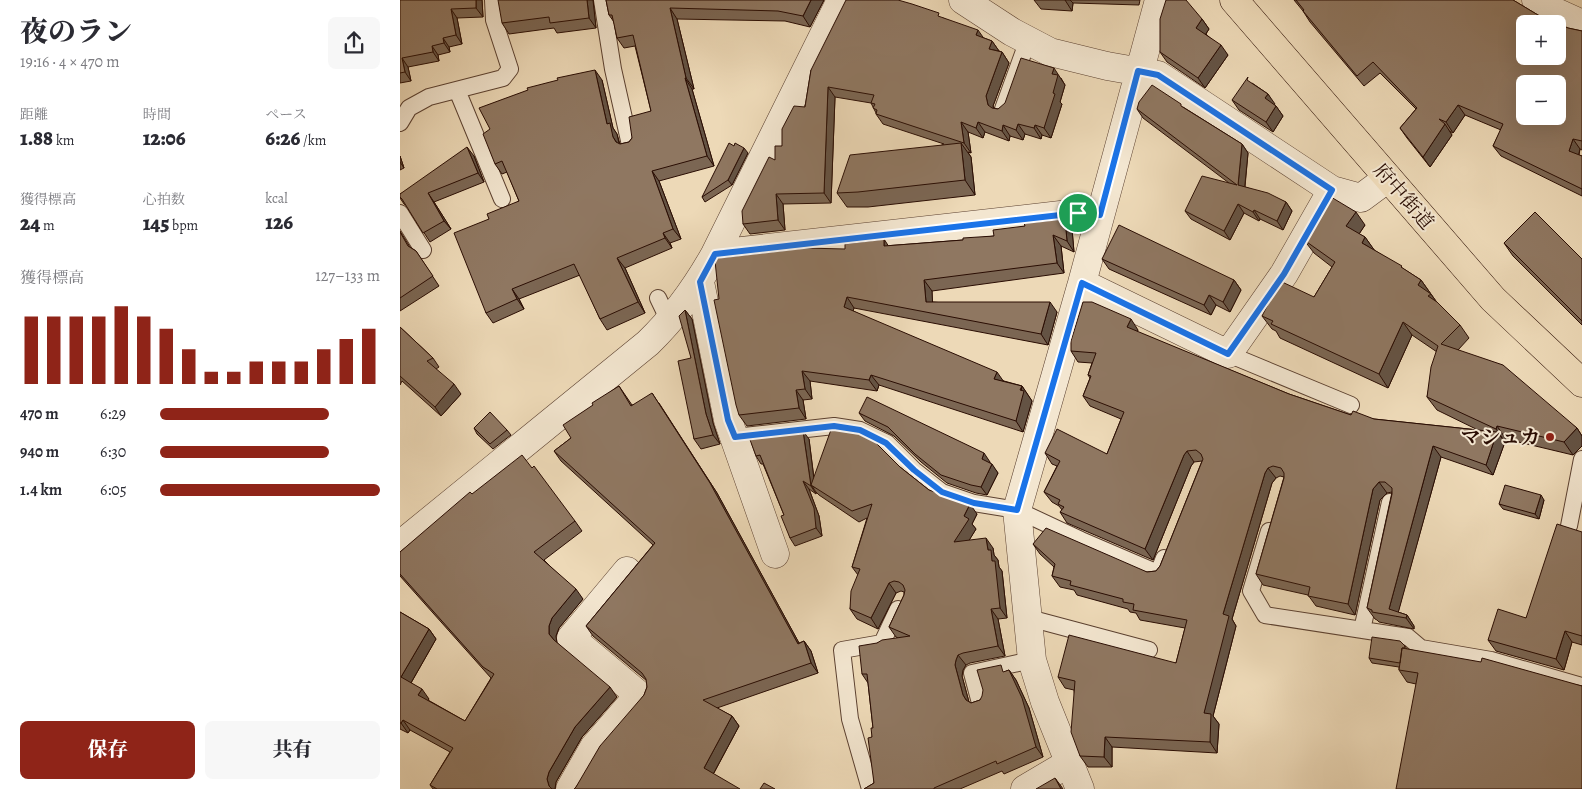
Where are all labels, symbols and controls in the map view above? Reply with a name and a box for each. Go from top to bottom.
text: 夜のラン [20,13,132,51]
map controls [1516,15,1566,125]
button: + [1516,15,1566,65]
button: share [328,17,380,69]
text: 19:16 · 4 × 470 m [20,51,120,73]
button: − [1516,75,1566,125]
text: 距離 [20,105,48,124]
text: 時間 [143,105,171,124]
text: ペース [265,105,307,124]
text: 1.88 [20,124,53,152]
text: 12:06 [143,124,186,152]
text: 6:26 [265,124,300,152]
text: km [53,131,75,150]
text: /km [300,131,326,150]
street label: 府中街道 [1367,157,1440,235]
text: kcal [265,189,288,208]
text: 獲得標高 [20,190,76,209]
text: 心拍数 [143,190,185,209]
pin [1057,192,1099,234]
icon: arrive [1064,199,1092,227]
text: 126 [265,208,293,236]
text: 24 [20,209,40,237]
text: 145 [143,209,169,237]
text: m [40,216,55,235]
text: bpm [169,216,198,235]
text: 127–133 m [315,265,380,287]
text: 獲得標高 [20,267,84,289]
text: 470 m [20,403,59,425]
text: 6:29 [100,403,126,425]
place label: マシュカ [1460,424,1540,451]
marker: マシュカ [1544,431,1556,443]
text: 940 m [20,441,59,463]
text: 6:30 [100,441,126,463]
text: 1.4 km [20,479,62,501]
text: 6:05 [100,479,127,501]
button: 保存 [20,721,195,779]
button: 共有 [205,721,380,779]

